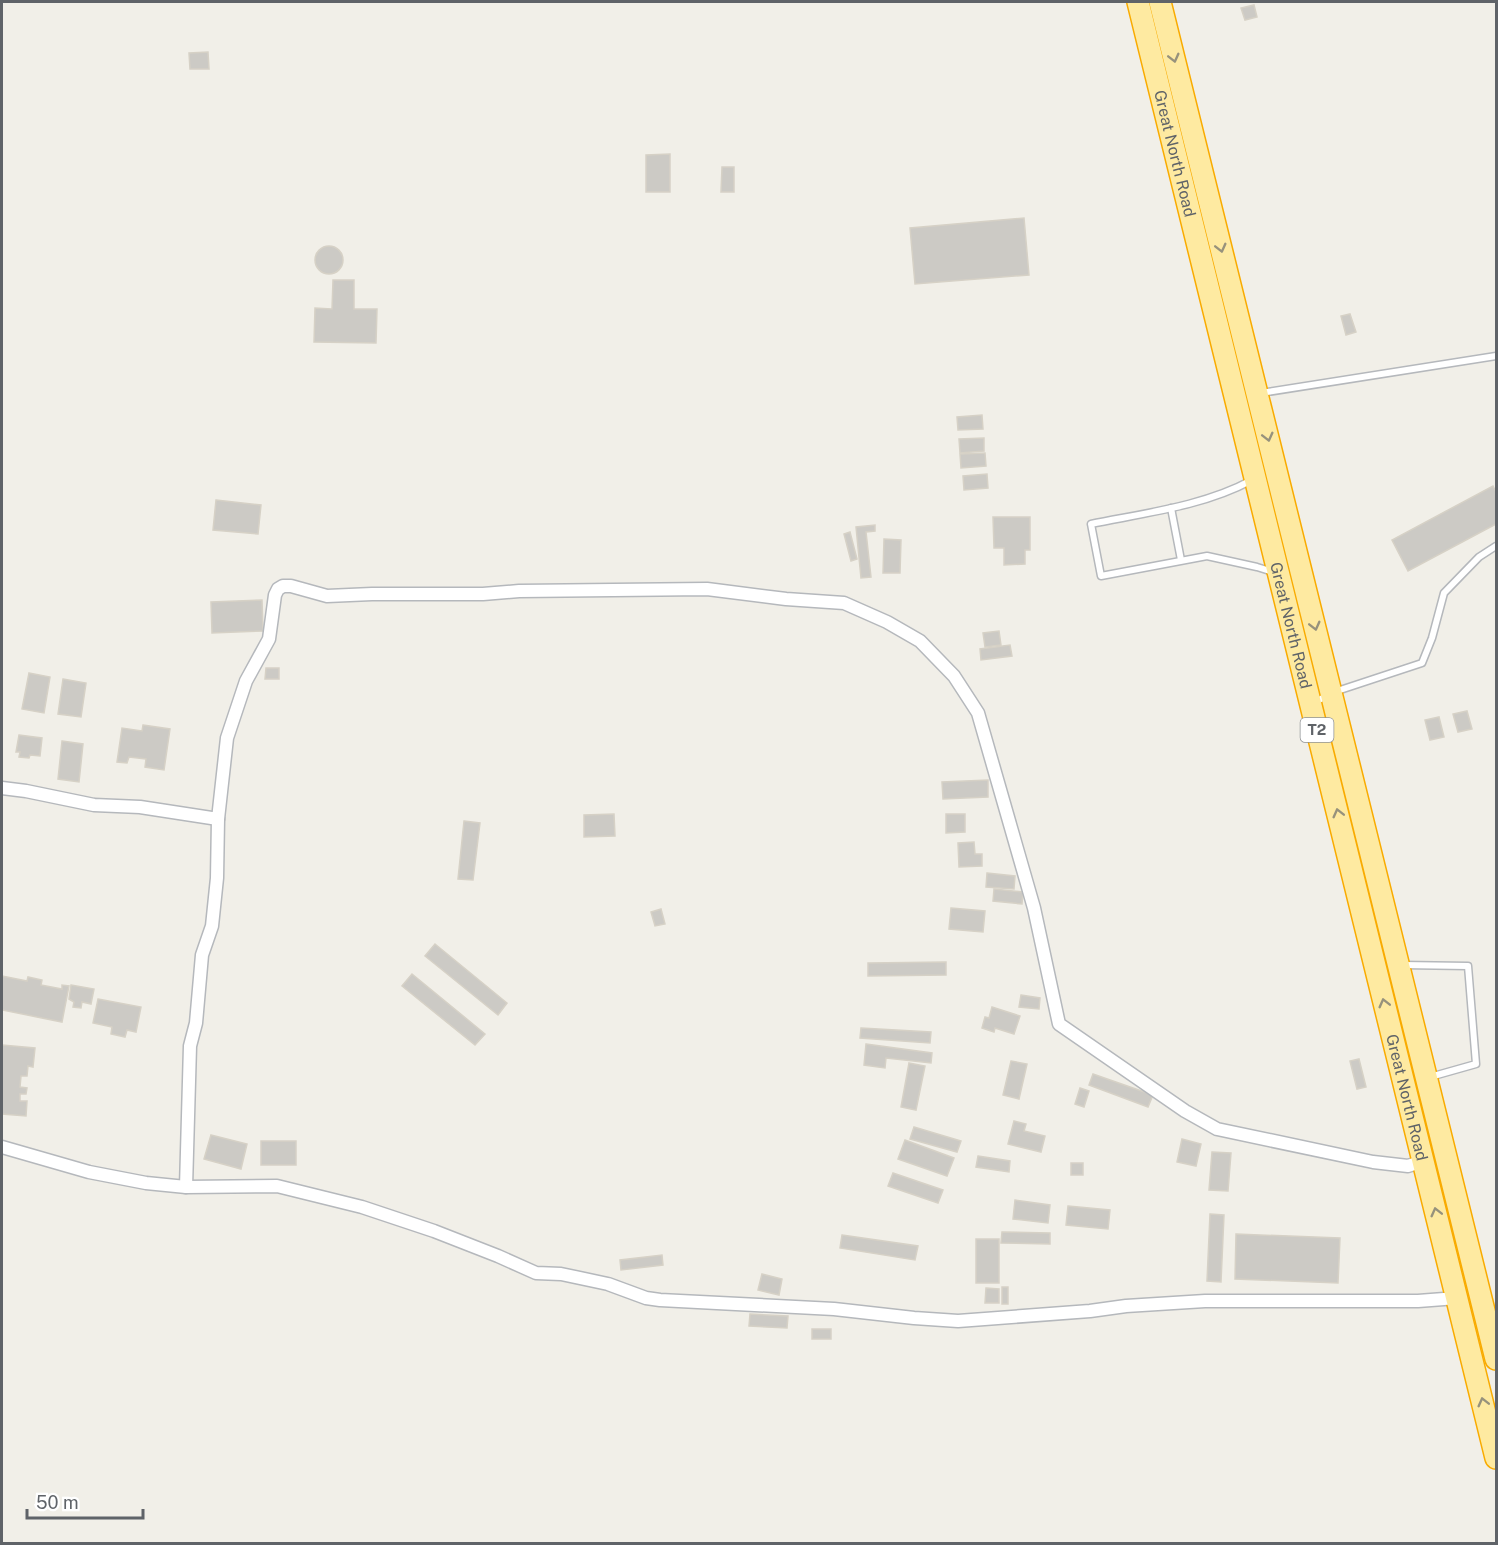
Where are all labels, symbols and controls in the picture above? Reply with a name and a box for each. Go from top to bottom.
one-way arrow [1167,53,1180,63]
street label: Great North Road [1150,88,1199,219]
one-way arrow [1214,242,1227,252]
one-way arrow [1261,432,1274,442]
street label: Great North Road [1266,560,1316,691]
one-way arrow [1307,621,1320,631]
road number: T2 [1300,718,1334,742]
one-way arrow [1332,808,1345,818]
one-way arrow [1379,998,1392,1008]
street label: Great North Road [1382,1032,1432,1163]
one-way arrow [1430,1208,1443,1218]
one-way arrow [1477,1397,1490,1407]
scale bar [27,1482,142,1520]
text: 50 m [36,1492,79,1513]

